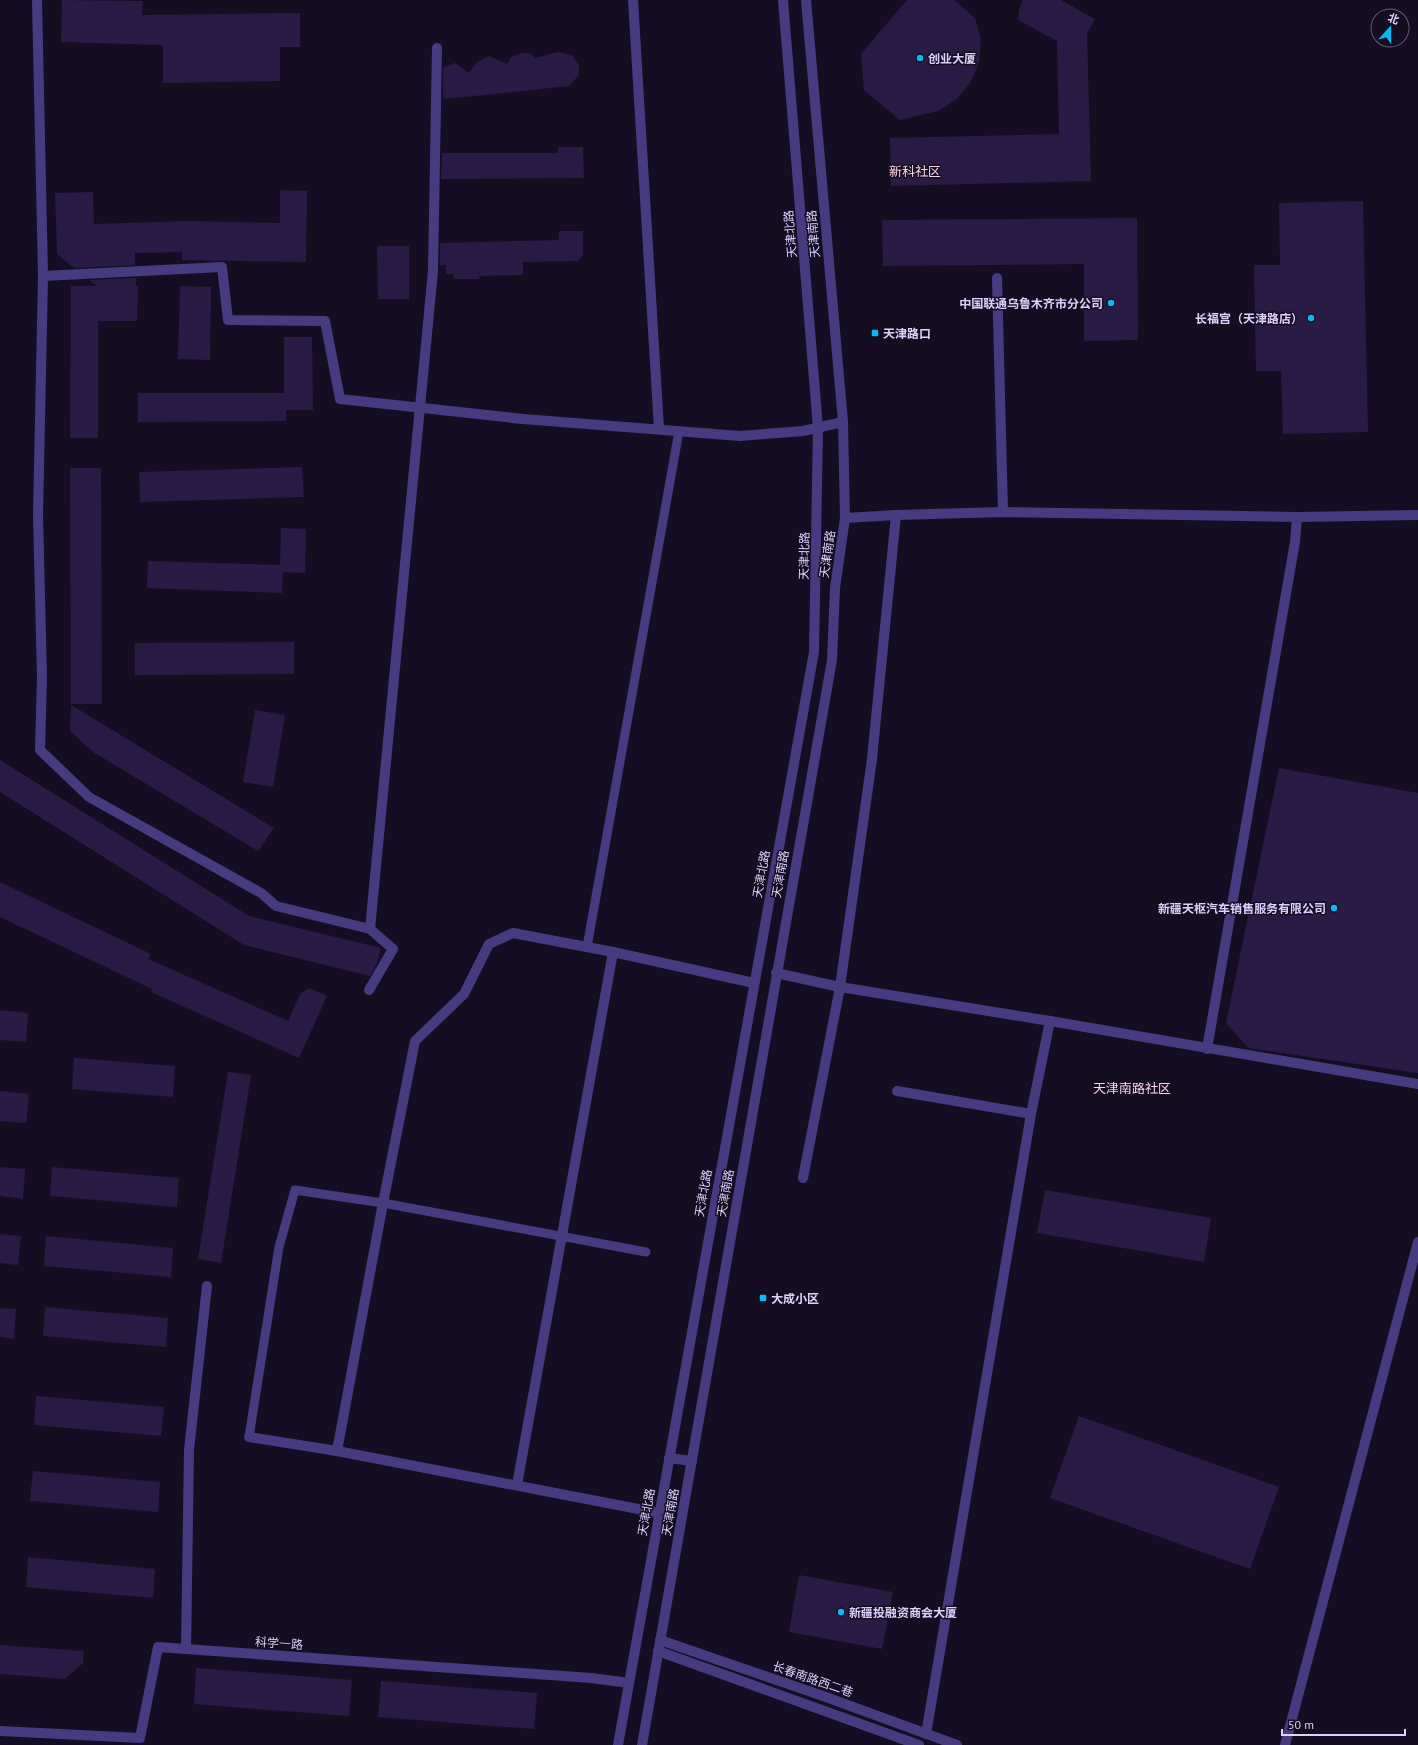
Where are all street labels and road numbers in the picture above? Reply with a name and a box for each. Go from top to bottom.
street label: 天津北路 [780,209,800,259]
street label: 天津南路 [803,209,823,259]
street label: 天津南路 [816,529,838,579]
street label: 天津北路 [796,532,812,580]
street label: 天津北路 [749,849,773,899]
street label: 天津南路 [768,849,792,899]
street label: 天津北路 [691,1168,715,1218]
street label: 天津南路 [713,1168,737,1218]
street label: 天津北路 [634,1487,658,1537]
street label: 天津南路 [658,1487,682,1537]
street label: 科学一路 [255,1634,303,1652]
street label: 长春南路西二巷 [771,1658,855,1700]

